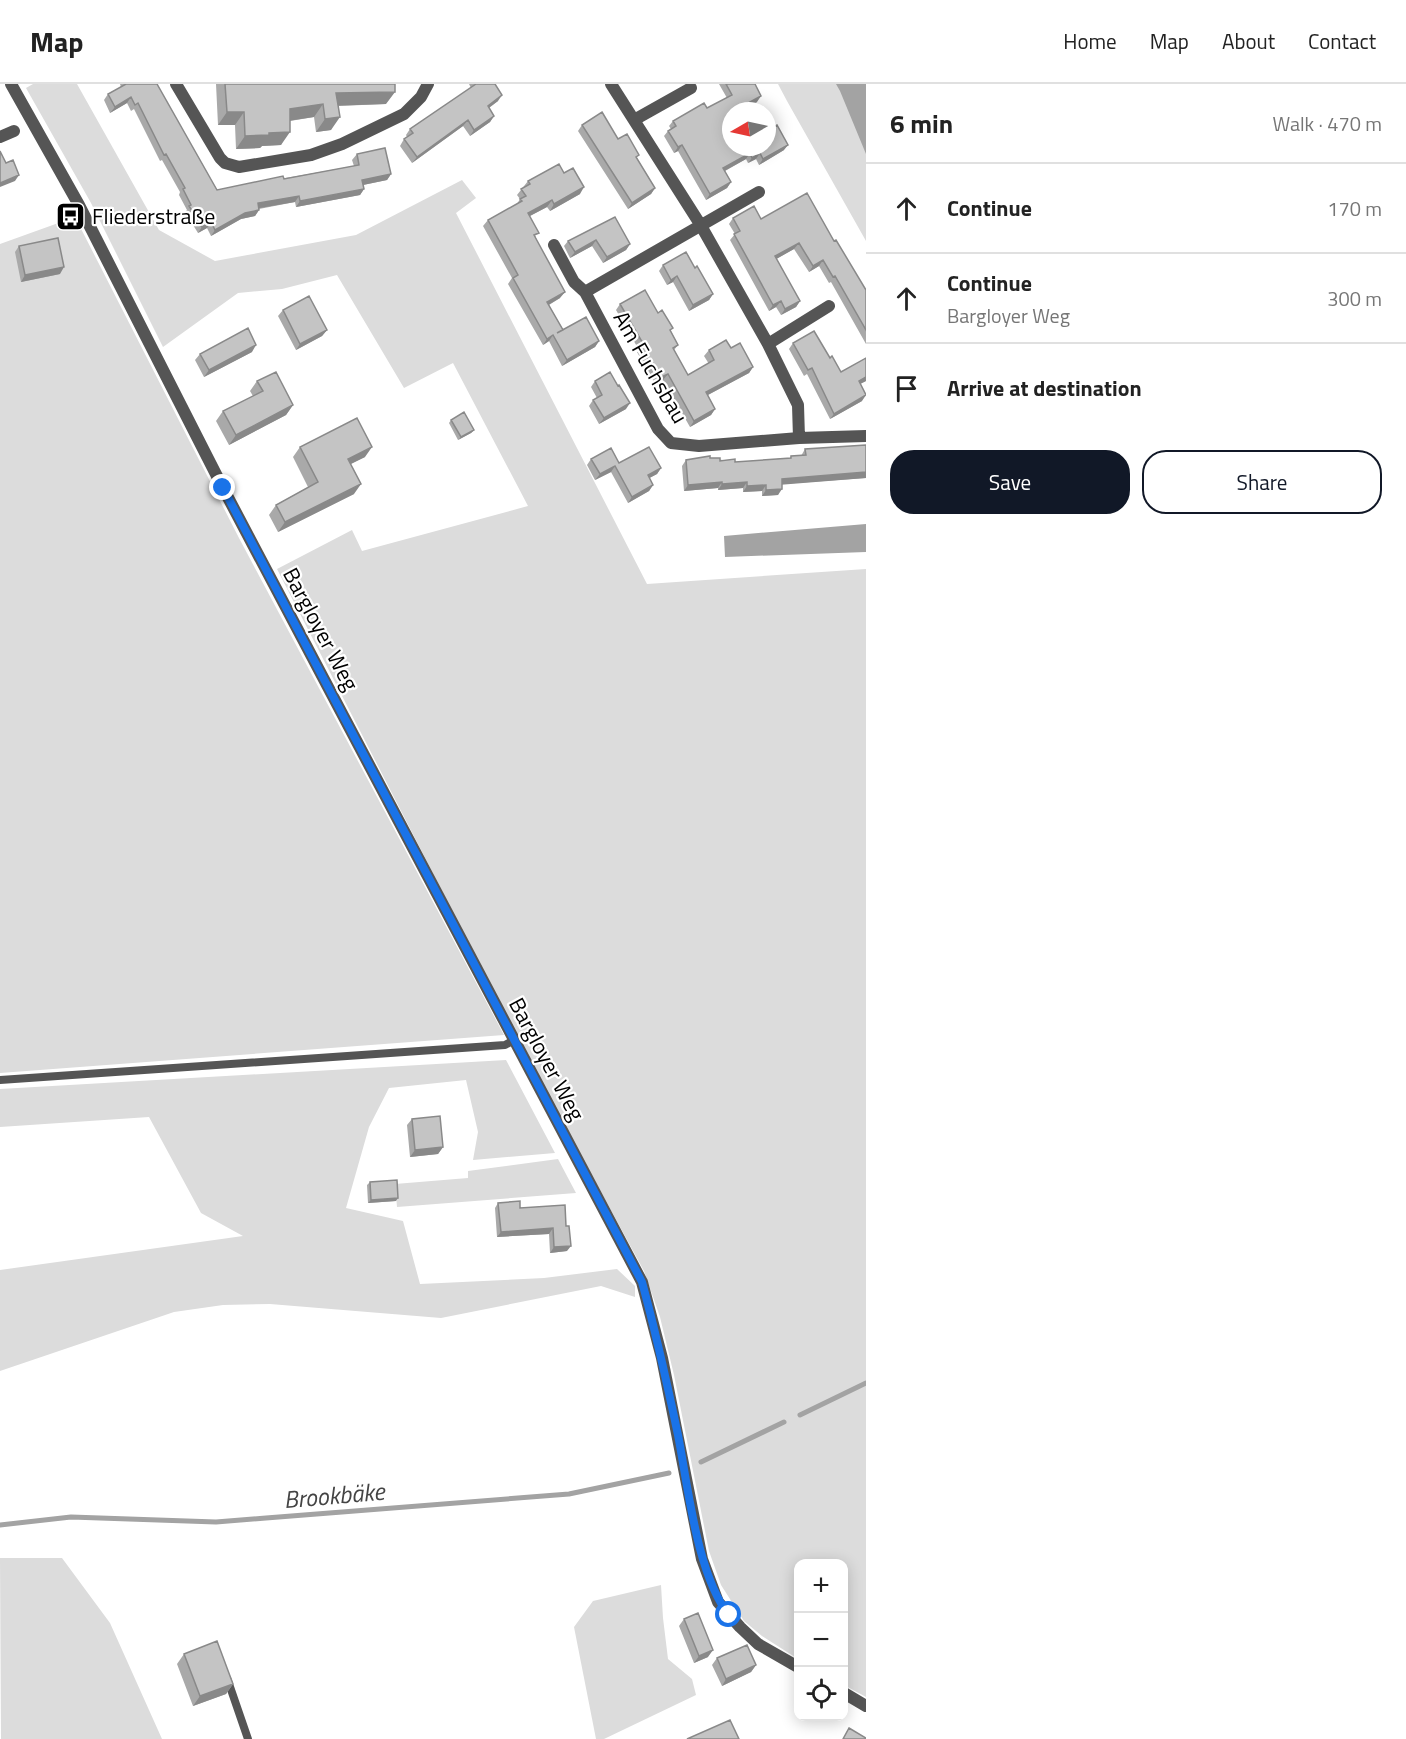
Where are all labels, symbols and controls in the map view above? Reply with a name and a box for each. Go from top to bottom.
text: Map [30,20,84,63]
text: Home [1063,25,1117,57]
text: Map [1150,25,1189,57]
text: About [1222,25,1275,57]
text: Contact [1308,25,1376,57]
north arrow [722,102,776,156]
text: 6 min [890,104,953,143]
text: Walk · 470 m [1273,108,1382,139]
text: Continue [947,191,1032,225]
icon: ahead [890,192,923,225]
text: 170 m [1327,193,1382,224]
place label: Fliederstraße [92,199,215,233]
bus stop icon: Fliederstraße [55,200,87,232]
text: Continue [947,266,1032,300]
icon: ahead [890,282,923,315]
text: 300 m [1327,283,1382,314]
text: Bargloyer Weg [947,300,1070,331]
street label: Am Fuchsbau [605,304,697,430]
text: Arrive at destination [947,371,1142,405]
icon: arrive [890,372,923,405]
button: Save [890,450,1130,514]
button: Share [1142,450,1382,514]
route end [209,474,235,500]
street label: Bargloyer Weg [274,561,368,697]
street label: Bargloyer Weg [500,991,594,1127]
water label: Brookbäke [282,1473,388,1517]
map controls [794,1559,848,1721]
button: + [794,1559,848,1613]
route start [715,1601,741,1627]
button: − [794,1613,848,1667]
button: locate [794,1667,848,1721]

